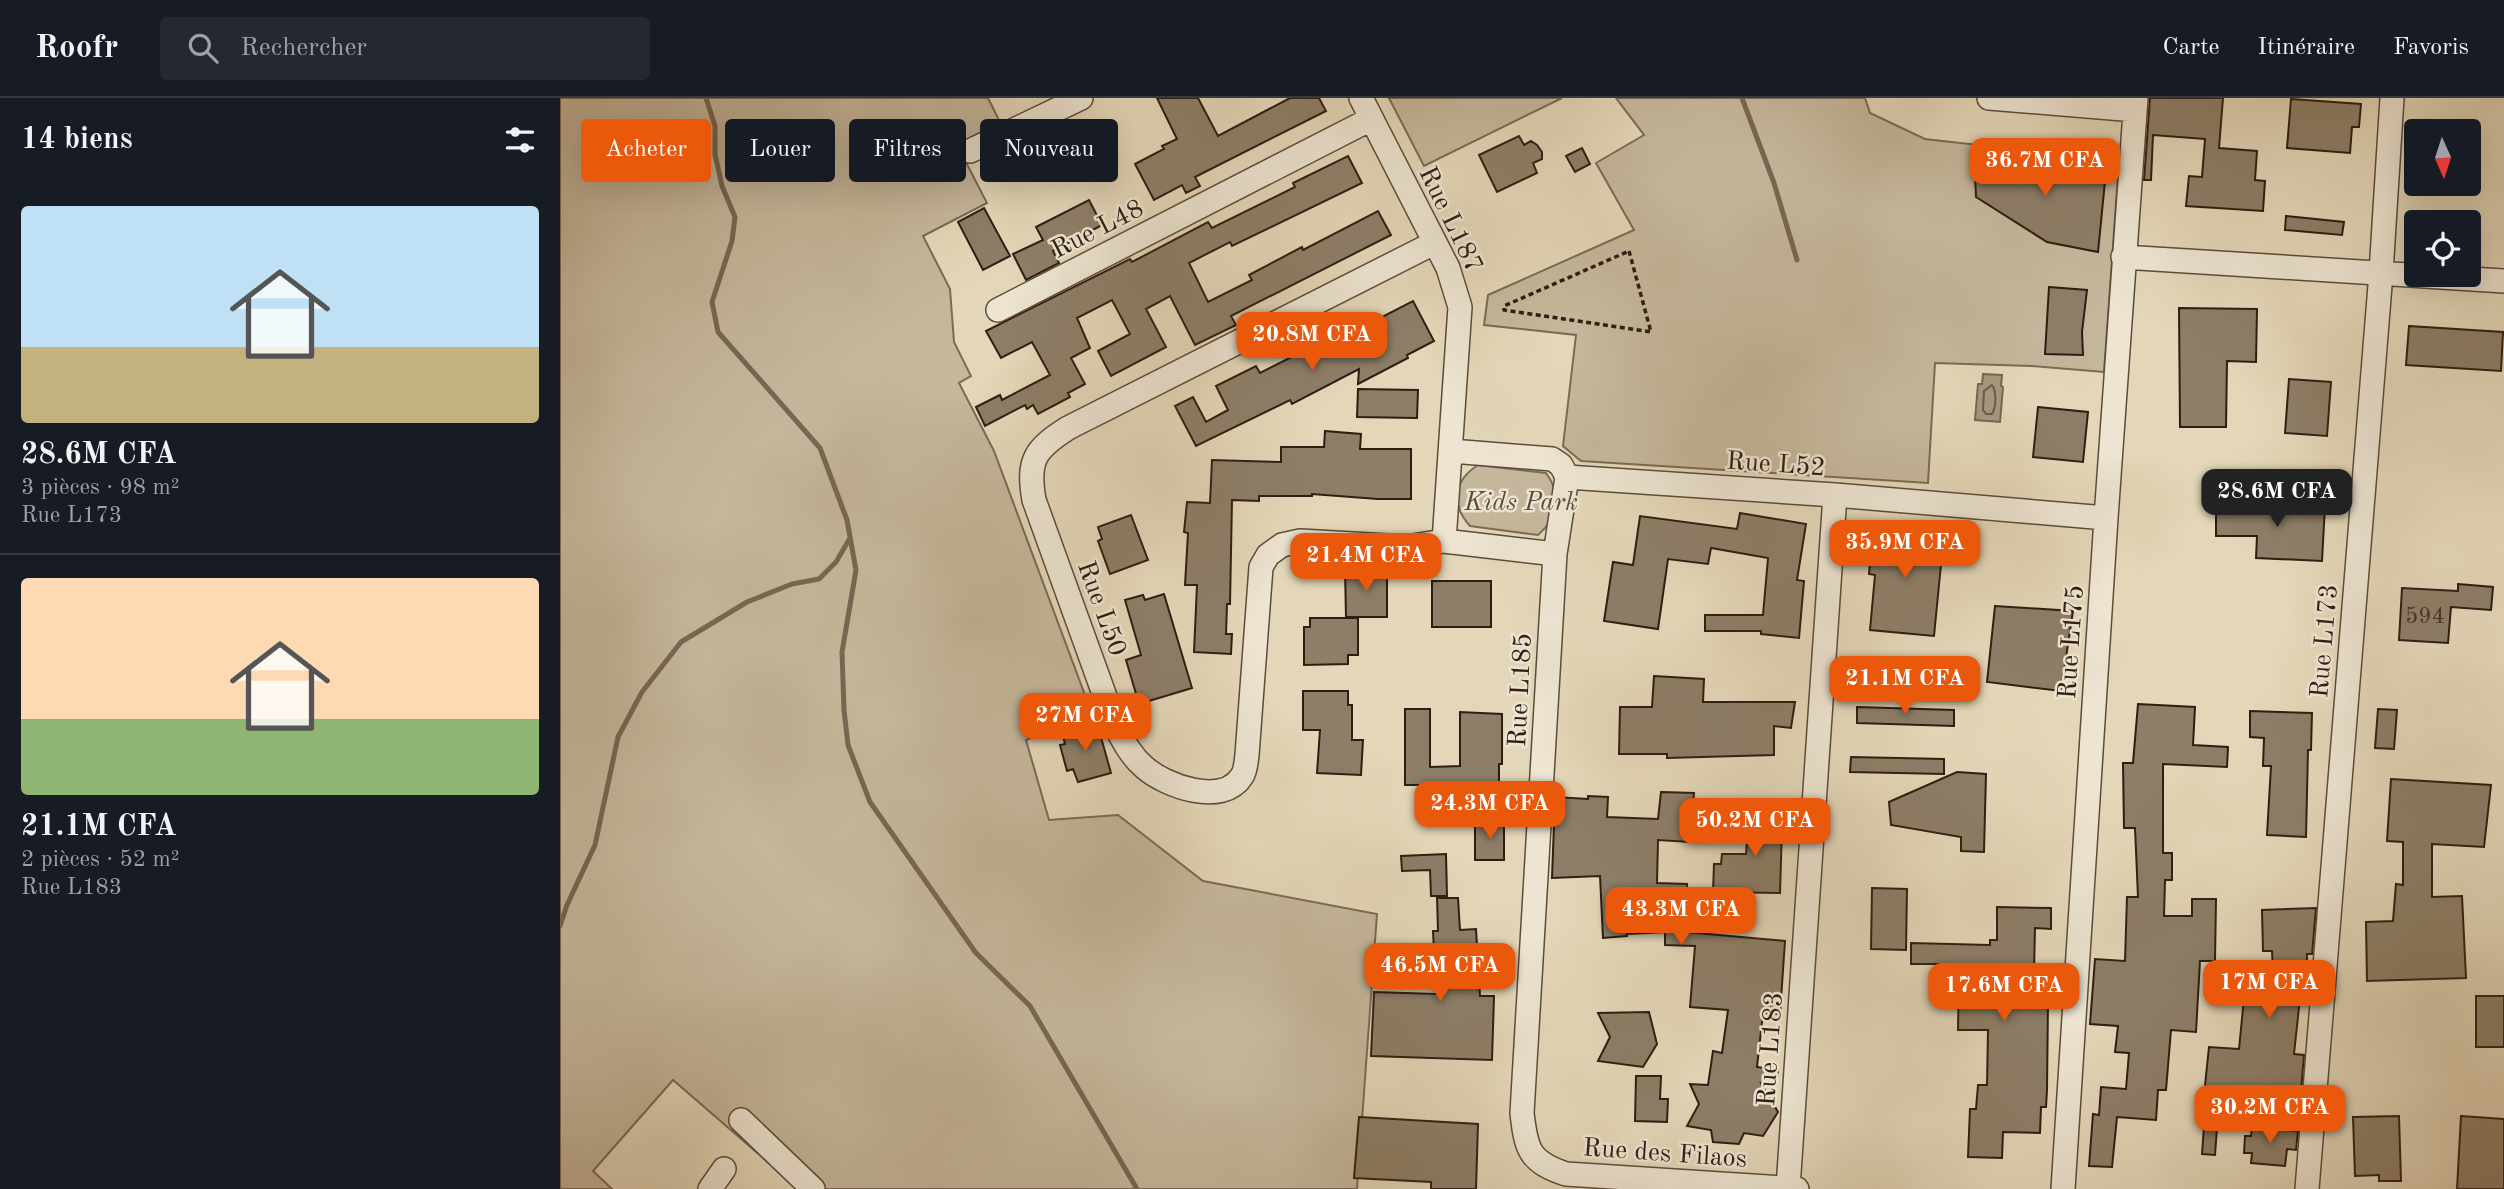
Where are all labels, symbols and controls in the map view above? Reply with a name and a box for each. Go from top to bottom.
search box [160,17,650,80]
icon: search [184,29,222,67]
text: Roofr [35,32,118,65]
text: Rechercher [240,35,367,61]
text: Carte [2162,36,2220,60]
text: Itinéraire [2258,36,2355,60]
text: Favoris [2393,36,2469,60]
chip: Acheter [581,119,711,182]
chip: Louer [725,119,835,182]
chip: Filtres [849,119,966,182]
chip: Nouveau [980,119,1118,182]
north arrow [2404,119,2482,196]
map controls [2404,119,2481,287]
icon: filters [501,121,539,159]
text: 14 biens [21,125,133,155]
pin: 36.7M CFA [1965,139,2125,198]
text: 36.7M CFA [1985,149,2105,172]
street label: Rue L187 [1413,163,1487,277]
street label: Rue L48 [1048,196,1148,264]
button: locate [2404,210,2481,287]
icon: home [217,251,343,377]
pin: 20.8M CFA [1232,313,1392,372]
text: 20.8M CFA [1252,323,1372,346]
text: 28.6M CFA [21,440,177,470]
street label: Rue L52 [1725,449,1826,481]
pin: 28.6M CFA [2197,470,2357,529]
text: 3 pièces · 98 m² [21,476,180,499]
text: 28.6M CFA [2217,480,2337,503]
park label: Kids Park [1463,490,1578,516]
text: Rue L173 [21,504,122,527]
pin: 35.9M CFA [1825,520,1985,580]
text: 35.9M CFA [1845,531,1965,554]
pin: 21.4M CFA [1286,533,1446,593]
text: 21.4M CFA [1306,544,1426,567]
street label: Rue L50 [1072,558,1130,660]
street label: Rue L173 [2307,583,2343,699]
street label: Rue L175 [2055,584,2089,700]
house number: 594 [2405,605,2445,628]
icon: home [217,623,343,749]
street label: Rue L185 [1505,632,1537,748]
pin: 21.1M CFA [1825,656,1985,716]
text: 21.1M CFA [1845,667,1965,690]
pin: 27M CFA [1020,694,1150,753]
text: 27M CFA [1035,704,1135,727]
pin: 24.3M CFA [1410,782,1570,841]
text: 24.3M CFA [1430,792,1550,815]
pin: 50.2M CFA [1675,798,1835,858]
text: 50.2M CFA [1695,809,1815,832]
text: 21.1M CFA [21,812,177,842]
text: 2 pièces · 52 m² [21,848,180,871]
text: Rue L183 [21,876,122,899]
pin: 43.3M CFA [1601,888,1761,947]
text: 43.3M CFA [1621,898,1741,921]
pin: 46.5M CFA [1360,944,1520,1003]
text: 46.5M CFA [1380,954,1500,977]
pin: 17M CFA [2204,960,2334,1020]
pin: 17.6M CFA [1924,964,2084,1023]
text: 17M CFA [2219,971,2319,994]
text: 17.6M CFA [1944,974,2064,997]
street label: Rue L183 [1754,991,1788,1107]
pin: 30.2M CFA [2190,1086,2350,1145]
text: 30.2M CFA [2210,1096,2330,1119]
street label: Rue des Filaos [1582,1135,1748,1173]

